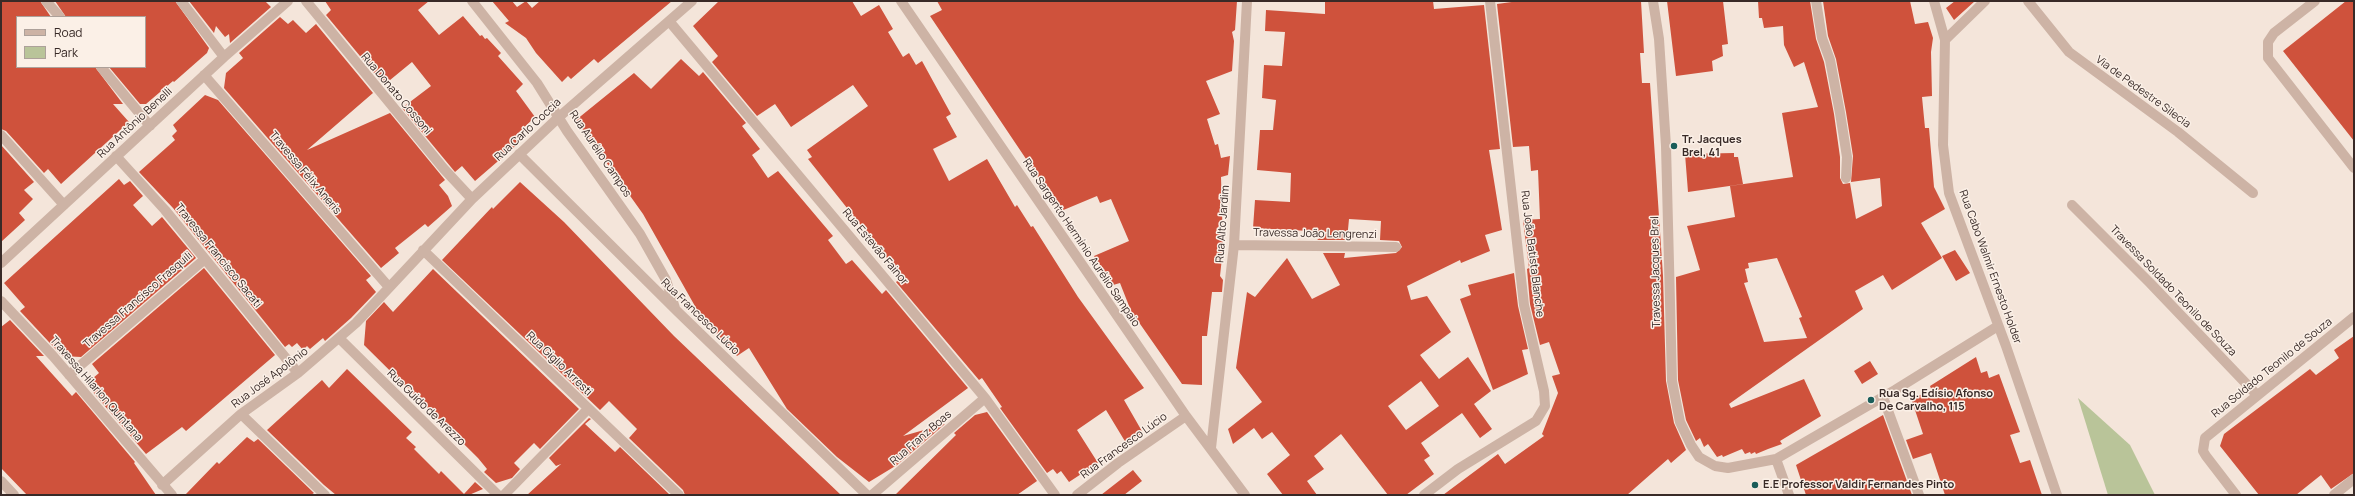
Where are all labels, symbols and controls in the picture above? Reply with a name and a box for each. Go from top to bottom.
legend [16,16,146,68]
text: Road [54,24,82,41]
text: Park [54,44,78,61]
street label: Rua Donato Cossoni [358,50,434,138]
street label: Via de Pedestre Silecia [2093,53,2193,131]
street label: Rua Antônio Benelli [95,85,175,161]
street label: Rua Carlo Coccia [492,96,564,164]
street label: Rua Aurélio Campos [566,108,634,200]
street label: Travessa Félix Aneris [266,129,344,217]
place label: Tr. Jacques Brel, 41 [1682,133,1742,159]
marker: Tr. Jacques Brel, 41 [1669,141,1679,151]
street label: Rua Sargento Hermínio Aurélio Sampaio [1020,156,1142,330]
street label: Rua Alto Jardim [1214,185,1232,263]
street label: Rua Cabo Walmir Ernesto Holder [1956,188,2024,346]
street label: Rua João Batista Blanche [1518,190,1546,318]
street label: Travessa Francisco Sacati [172,201,264,311]
street label: Rua Estevão Fainor [839,206,911,288]
street label: Travessa Jacques Brel [1648,216,1664,328]
street label: Travessa Soldado Teonilo de Souza [2107,223,2239,359]
street label: Travessa João Lengrenzi [1253,226,1377,242]
street label: Travessa Francisco Frasquili [81,249,195,351]
street label: Rua Francesco Lúcio [658,276,742,358]
street label: Rua Soldado Teonilo de Souza [2209,315,2335,421]
street label: Rua Giglio Arresti [523,329,595,399]
street label: Travessa Hilarion Quintana [47,334,145,444]
street label: Rua José Apolônio [229,345,311,411]
street label: Rua Guido de Arezzo [384,367,468,449]
place label: Rua Sg. Edísio Afonso De Carvalho, 115 [1879,387,1993,413]
marker: Rua Sg. Edísio Afonso De Carvalho, 115 [1866,395,1876,405]
street label: Rua Franz Boas [888,408,954,468]
street label: Rua Francesco Lúcio [1078,410,1170,482]
place label: E.E Professor Valdir Fernandes Pinto [1763,478,1954,492]
marker: E.E Professor Valdir Fernandes Pinto [1750,480,1760,490]

